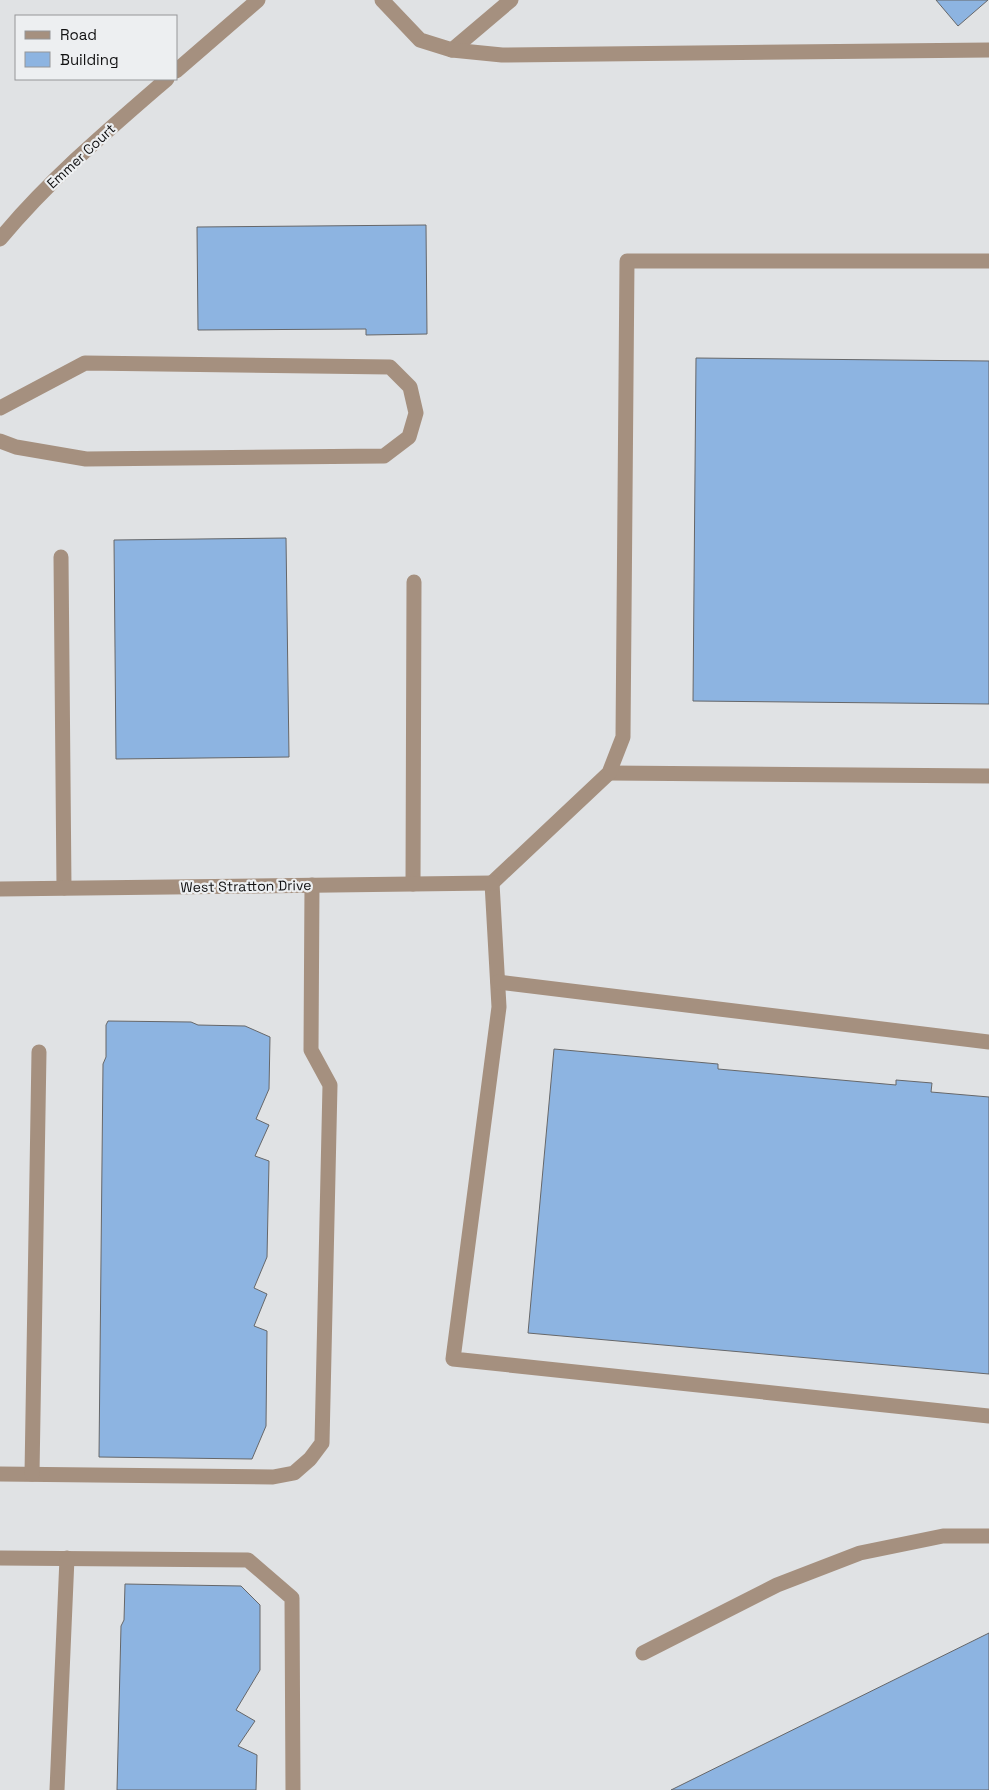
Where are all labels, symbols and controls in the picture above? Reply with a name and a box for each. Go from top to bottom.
legend [15,15,178,80]
text: Road [60,25,97,44]
text: Building [60,50,119,69]
street label: Emmer Court [43,120,119,192]
street label: West Stratton Drive [180,876,312,896]

